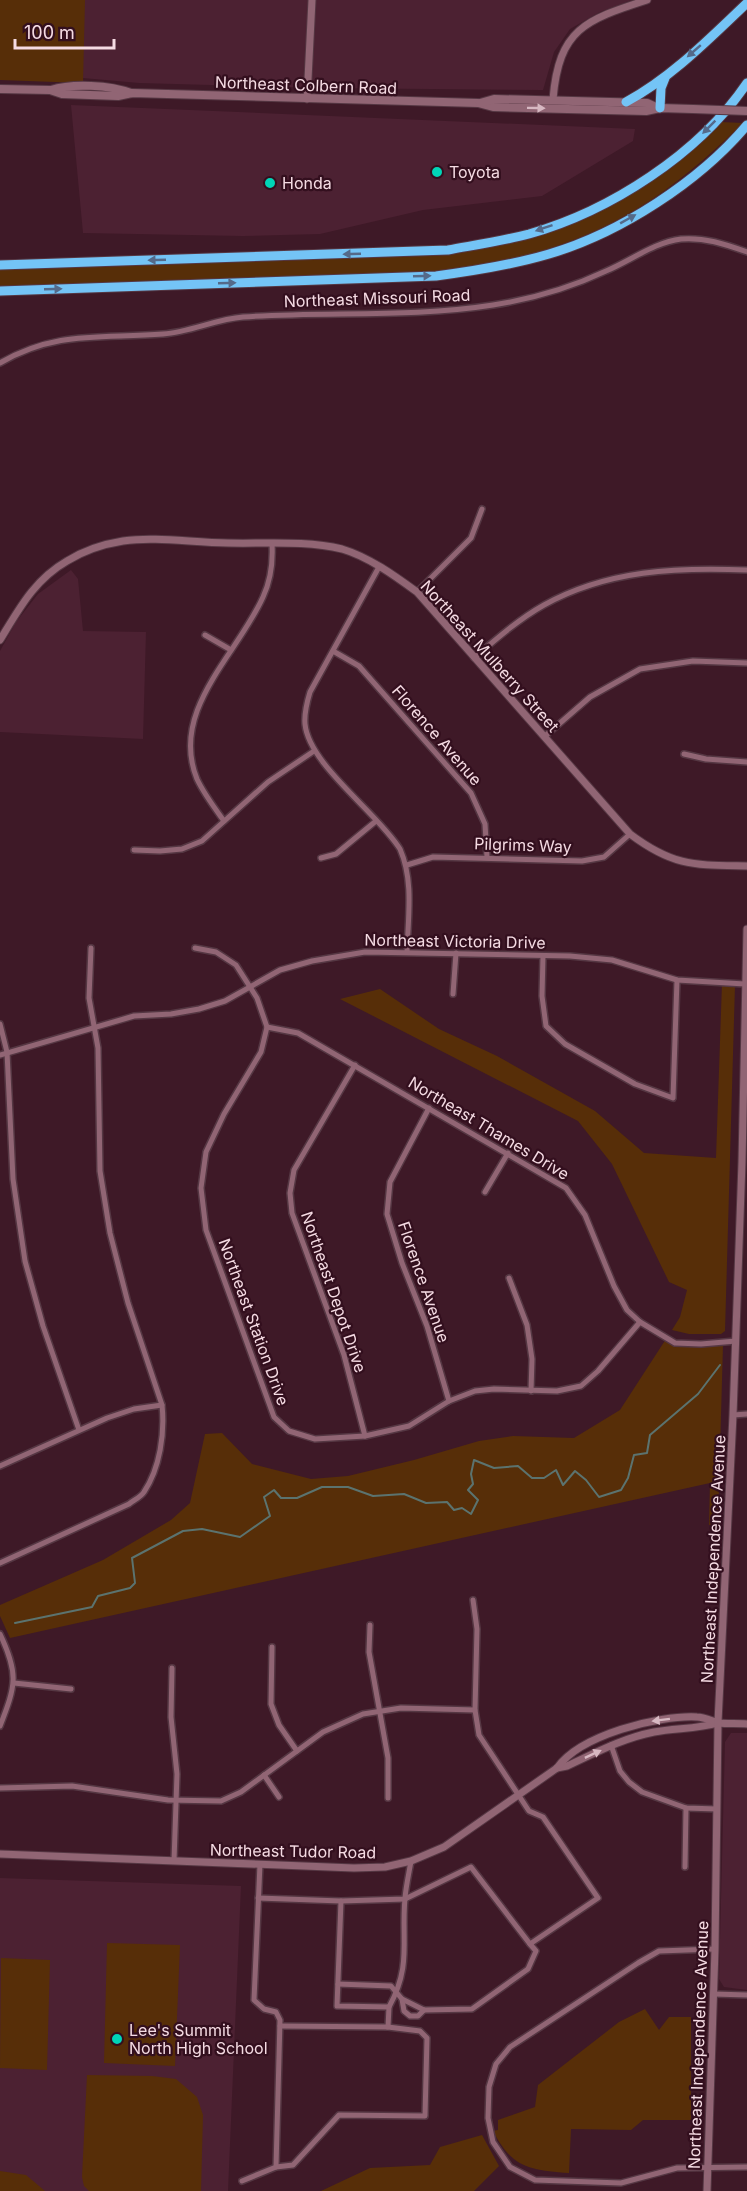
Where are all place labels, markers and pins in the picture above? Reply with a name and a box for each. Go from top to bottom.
place label: Toyota [449,162,500,182]
marker: Toyota [430,165,444,179]
place label: Honda [282,173,332,193]
marker: Honda [263,176,277,190]
place label: Lee's Summit North High School [129,2020,268,2058]
marker: Lee's Summit North High School [110,2032,124,2046]

